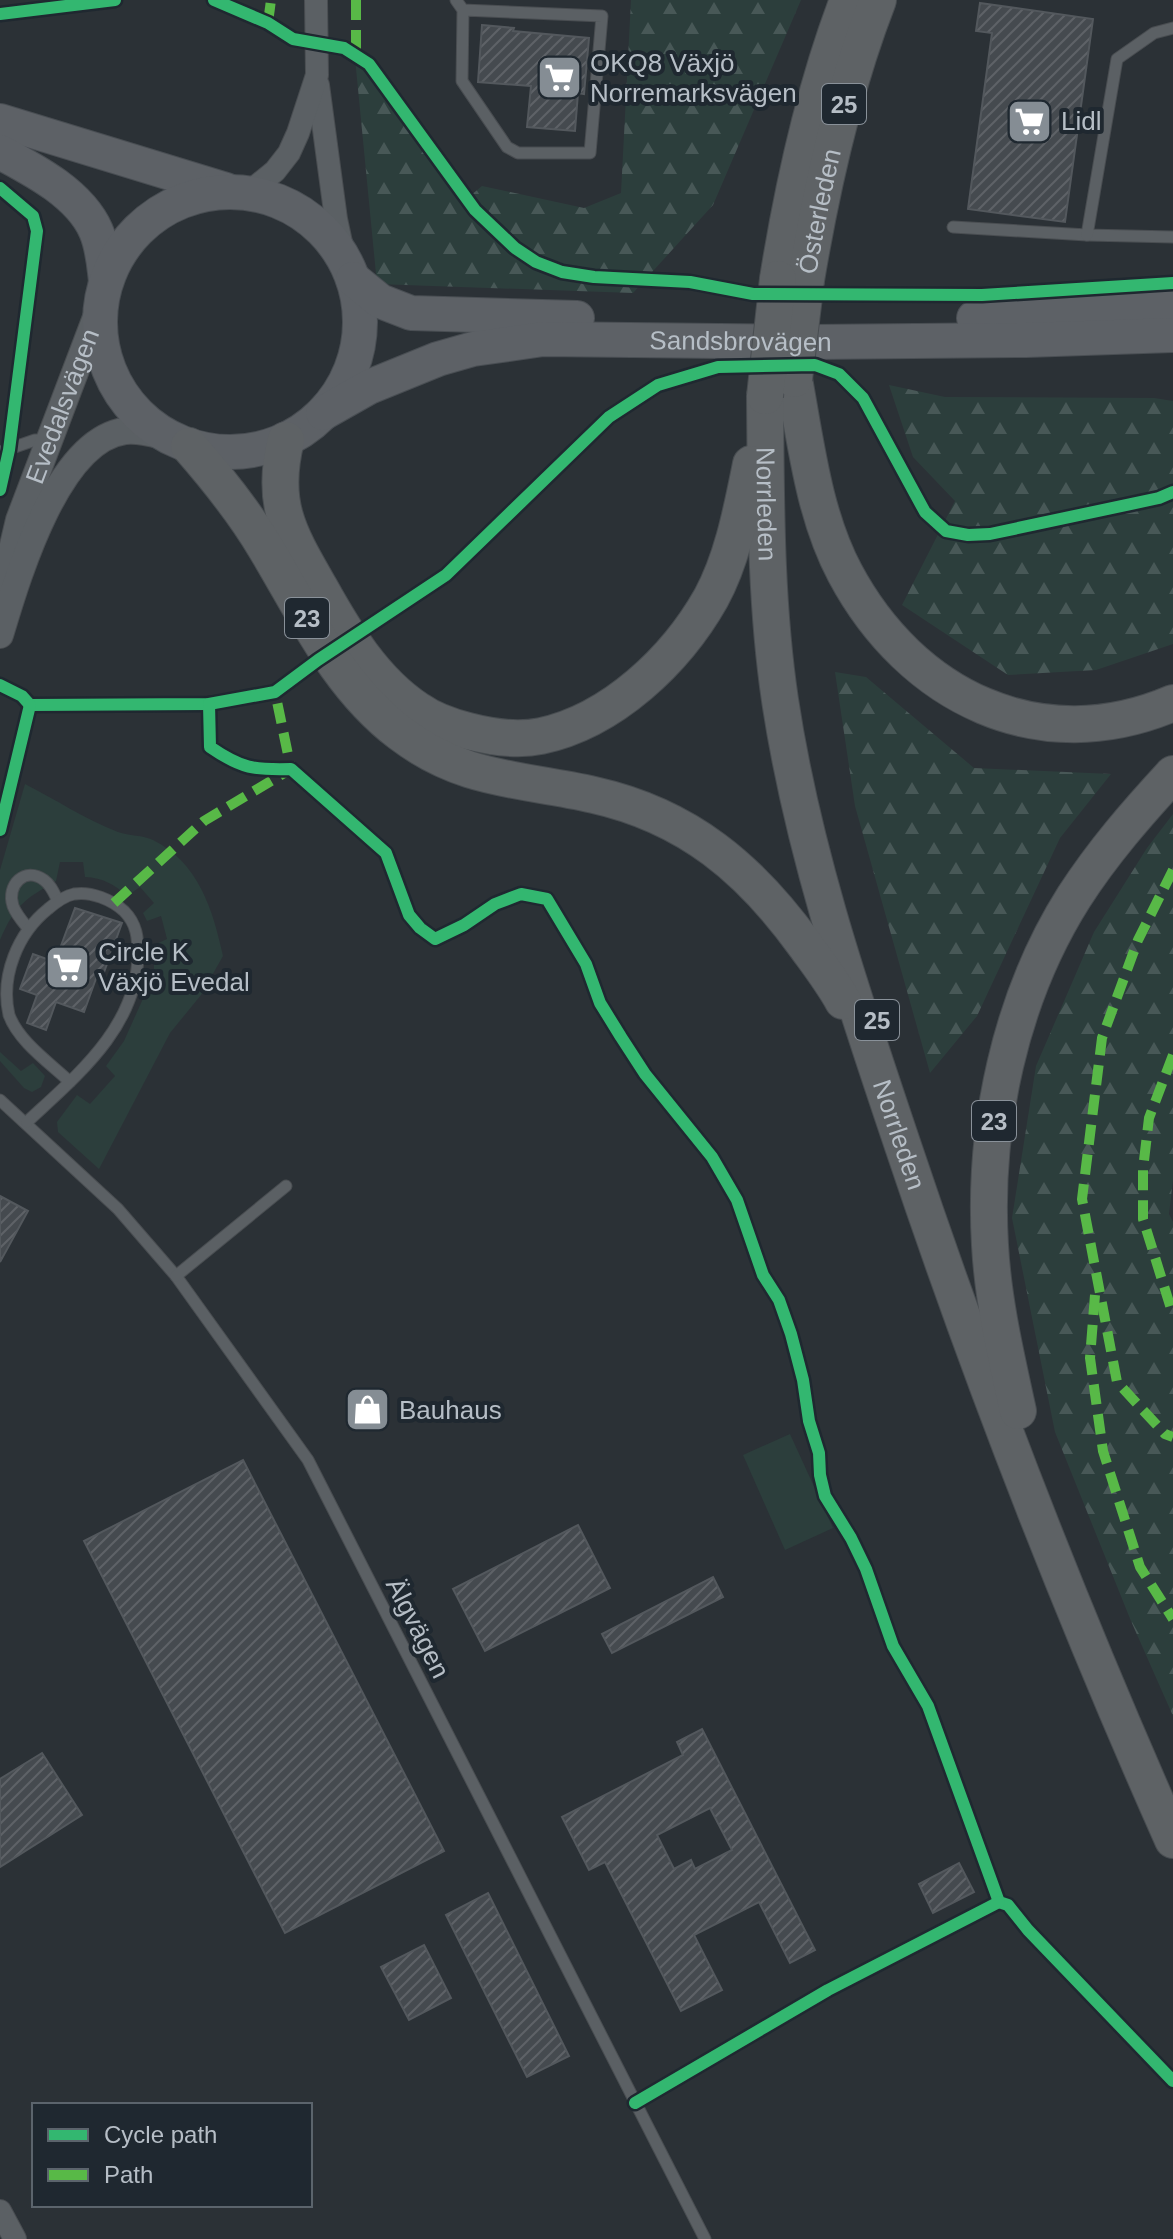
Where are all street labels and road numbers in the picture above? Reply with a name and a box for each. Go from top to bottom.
road number: 25 [822,84,866,124]
street label: Österleden [792,146,847,276]
street label: Evedalsvägen [19,324,105,488]
street label: Sandsbrovägen [649,325,832,357]
street label: Norrleden [750,447,783,562]
road number: 23 [285,598,329,638]
road number: 25 [855,1000,899,1040]
street label: Norrleden [867,1076,932,1194]
road number: 23 [972,1101,1016,1141]
street label: Älgvägen [380,1573,456,1683]

